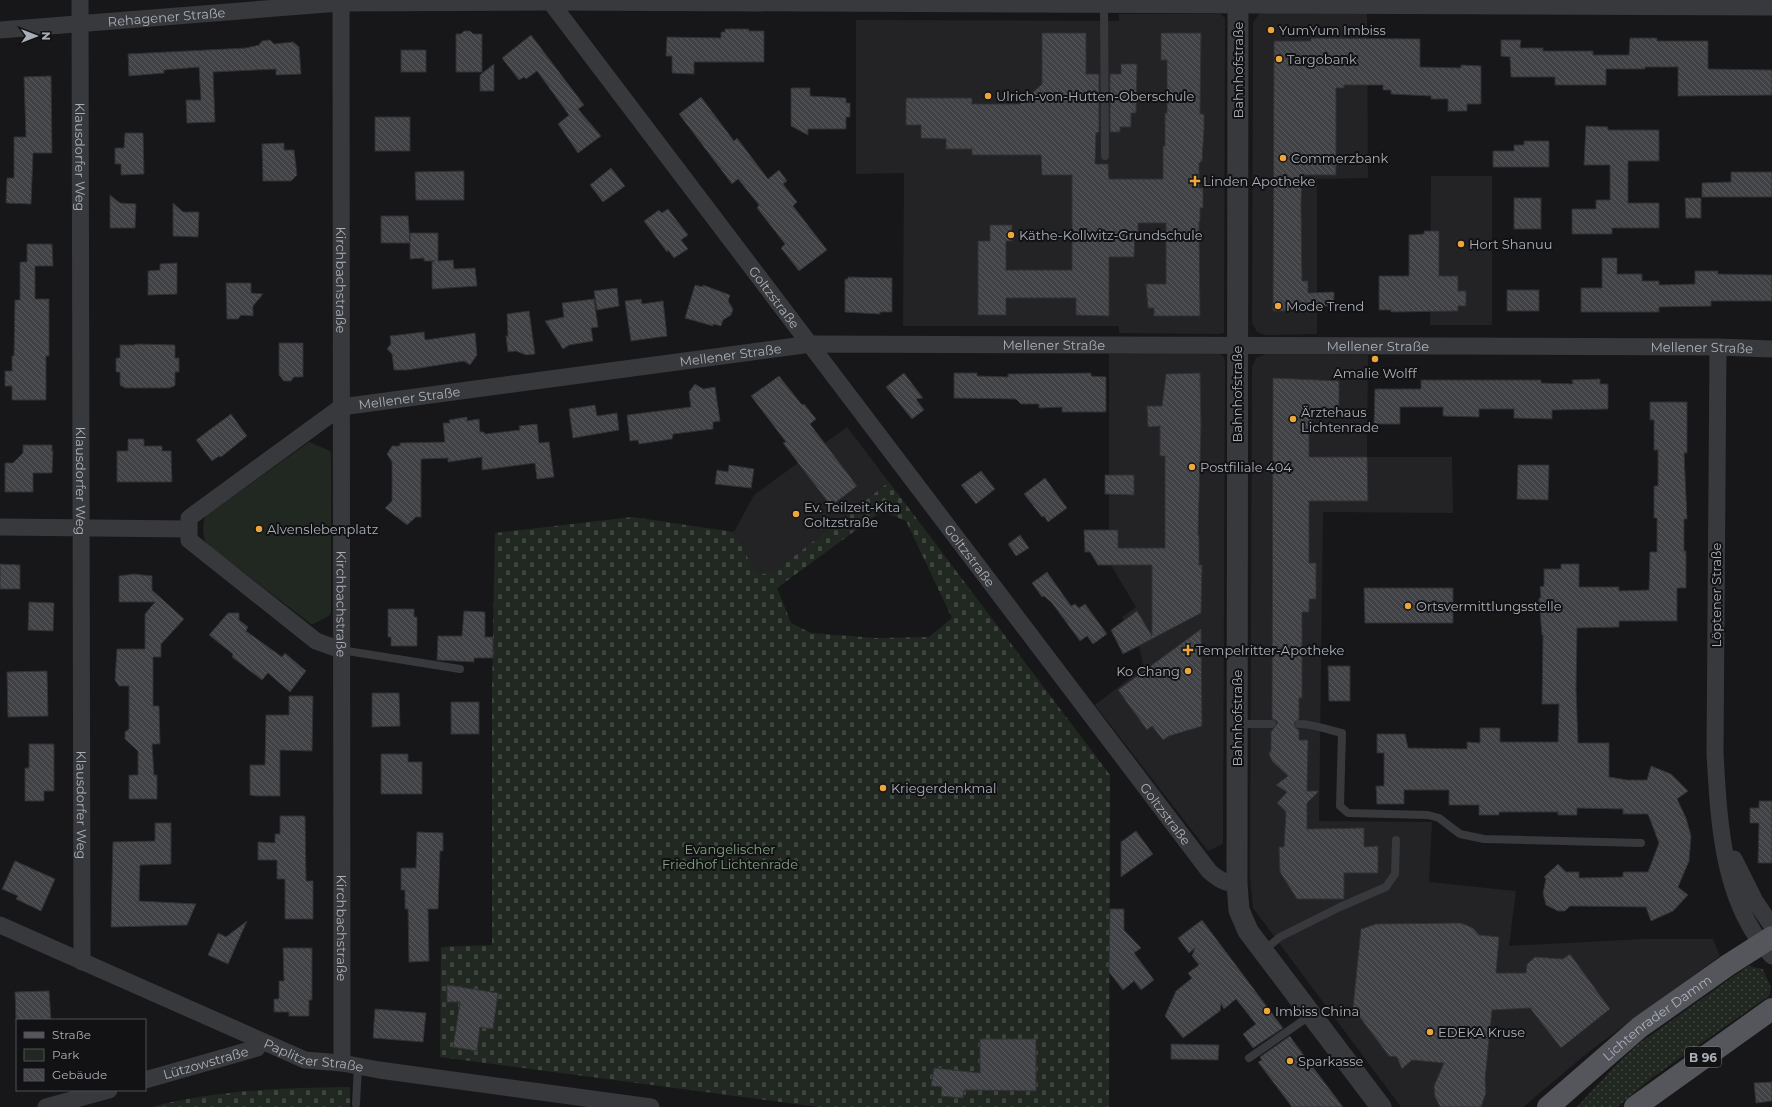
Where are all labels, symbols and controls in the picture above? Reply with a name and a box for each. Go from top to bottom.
street label: Rehagener Straße [107,4,226,29]
north arrow [16,16,56,56]
street label: Bahnhofstraße [1230,21,1246,118]
place label: YumYum Imbiss [1279,22,1386,38]
marker: YumYum Imbiss [1266,25,1276,35]
text: N [39,32,53,40]
place label: Targobank [1287,51,1357,67]
marker: Targobank [1274,54,1284,64]
place label: Ulrich-von-Hutten-Oberschule [996,88,1194,104]
marker: Ulrich-von-Hutten-Oberschule [983,91,993,101]
street label: Klausdorfer Weg [72,102,88,212]
place label: Commerzbank [1291,150,1389,166]
marker: Commerzbank [1278,153,1288,163]
place label: Linden Apotheke [1203,173,1316,189]
marker: Linden Apotheke [1190,176,1200,186]
street label: Kirchbachstraße [333,227,349,334]
place label: Käthe-Kollwitz-Grundschule [1019,227,1203,243]
marker: Käthe-Kollwitz-Grundschule [1006,230,1016,240]
place label: Hort Shanuu [1469,236,1553,252]
marker: Hort Shanuu [1456,239,1466,249]
street label: Goltzstraße [746,263,803,332]
place label: Mode Trend [1286,298,1364,314]
marker: Mode Trend [1273,301,1283,311]
street label: Mellener Straße [1002,337,1105,353]
street label: Mellener Straße [1326,338,1429,354]
street label: Mellener Straße [1650,339,1753,356]
street label: Mellener Straße [679,340,783,370]
street label: Bahnhofstraße [1229,345,1245,442]
marker: Amalie Wolff [1370,354,1380,364]
place label: Amalie Wolff [1333,365,1417,381]
street label: Mellener Straße [357,383,461,413]
place label: Ärztehaus Lichtenrade [1301,404,1379,435]
marker: Ärztehaus Lichtenrade [1288,414,1298,424]
street label: Klausdorfer Weg [73,426,89,536]
place label: Postfiliale 404 [1200,459,1292,475]
marker: Postfiliale 404 [1187,462,1197,472]
place label: Ev. Teilzeit-Kita Goltzstraße [804,499,900,530]
marker: Ev. Teilzeit-Kita Goltzstraße [791,509,801,519]
place label: Alvenslebenplatz [267,521,379,537]
street label: Goltzstraße [941,521,999,590]
marker: Alvenslebenplatz [254,524,264,534]
street label: Löptener Straße [1708,542,1724,647]
street label: Kirchbachstraße [334,551,350,658]
place label: Ortsvermittlungsstelle [1416,598,1562,614]
marker: Ortsvermittlungsstelle [1403,601,1413,611]
place label: Tempelritter-Apotheke [1196,642,1345,658]
marker: Tempelritter-Apotheke [1183,645,1193,655]
place label: Ko Chang [1116,663,1180,679]
marker: Ko Chang [1183,666,1193,676]
street label: Bahnhofstraße [1229,669,1245,766]
street label: Klausdorfer Weg [74,750,90,860]
street label: Goltzstraße [1137,779,1194,848]
place label: Kriegerdenkmal [891,780,996,796]
marker: Kriegerdenkmal [878,783,888,793]
park label: Evangelischer Friedhof Lichtenrade [662,841,798,872]
street label: Kirchbachstraße [334,875,350,982]
street label: Lichtenrader Damm [1599,971,1714,1064]
place label: Imbiss China [1275,1003,1359,1019]
marker: Imbiss China [1262,1006,1272,1016]
legend [16,1019,146,1091]
place label: EDEKA Kruse [1438,1024,1525,1040]
text: Straße [52,1027,91,1042]
marker: EDEKA Kruse [1425,1027,1435,1037]
street label: Paplitzer Straße [261,1035,365,1075]
street label: Lützowstraße [161,1043,250,1082]
text: Park [52,1047,80,1062]
road number: B 96 [1685,1047,1721,1067]
place label: Sparkasse [1298,1053,1364,1069]
marker: Sparkasse [1285,1056,1295,1066]
text: Gebäude [52,1067,107,1082]

